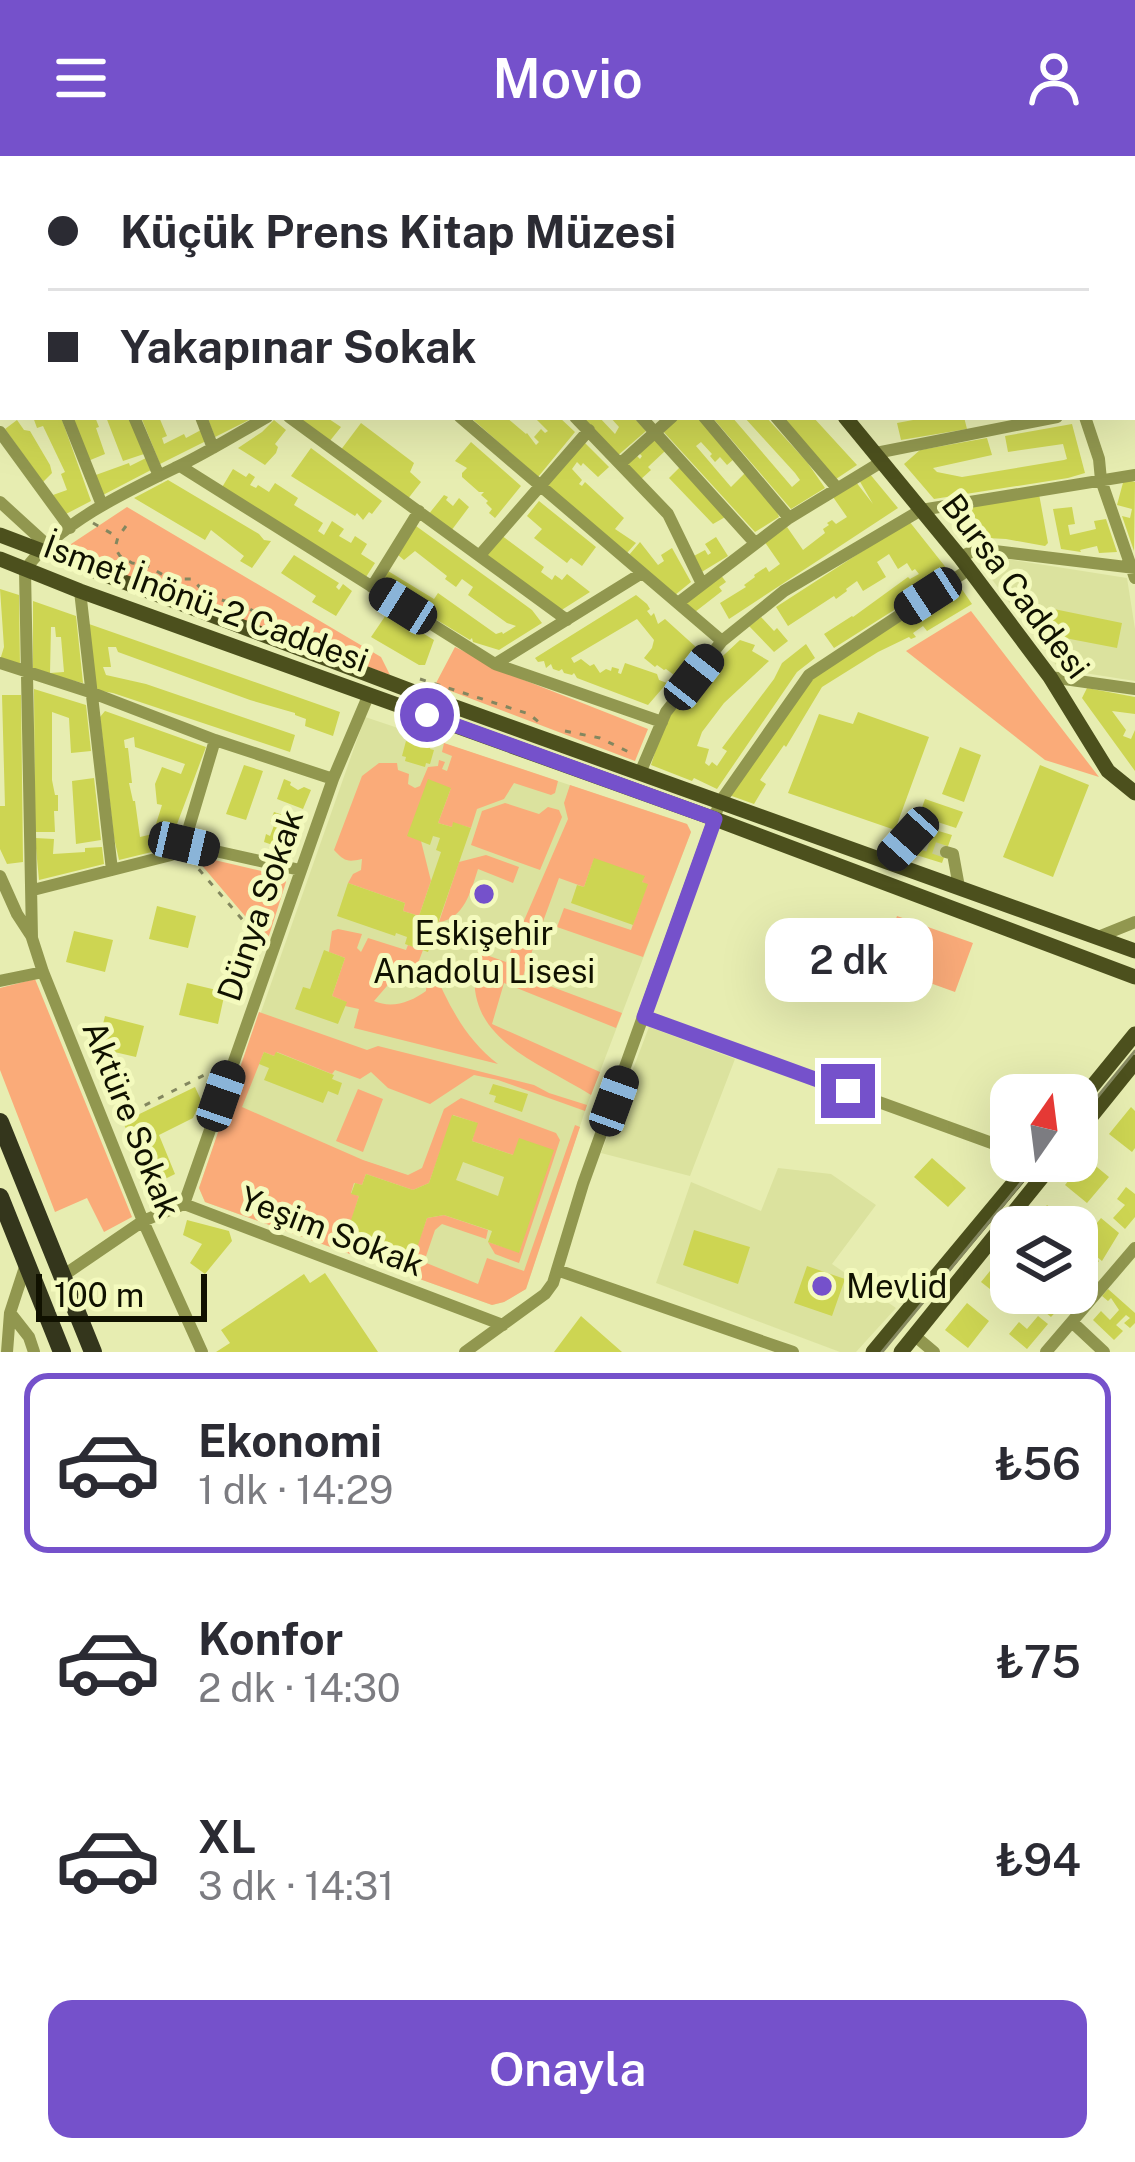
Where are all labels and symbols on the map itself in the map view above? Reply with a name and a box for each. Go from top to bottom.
street label: Bursa Caddesi [934,486,1098,686]
street label: İsmet İnönü-2 Caddesi [39,526,374,679]
car [888,561,968,631]
car [363,572,443,640]
car [658,638,730,716]
route start [400,688,454,742]
car [871,800,945,878]
street label: Dünya Sokak [209,804,311,1006]
car [145,818,223,870]
marker: Eskişehir Anadolu Lisesi [471,881,497,907]
place label: Eskişehir Anadolu Lisesi [373,914,595,990]
callout: 2 dk [764,917,932,1001]
street label: Aktüre Sokak [75,1015,189,1223]
car [192,1056,250,1136]
car [585,1061,643,1141]
route end [821,1064,875,1118]
north arrow [990,1074,1098,1182]
street label: Yeşim Sokak [235,1179,429,1283]
place label: Mevlid [846,1267,948,1305]
scale bar [36,1268,207,1321]
marker: Mevlid [809,1273,835,1299]

